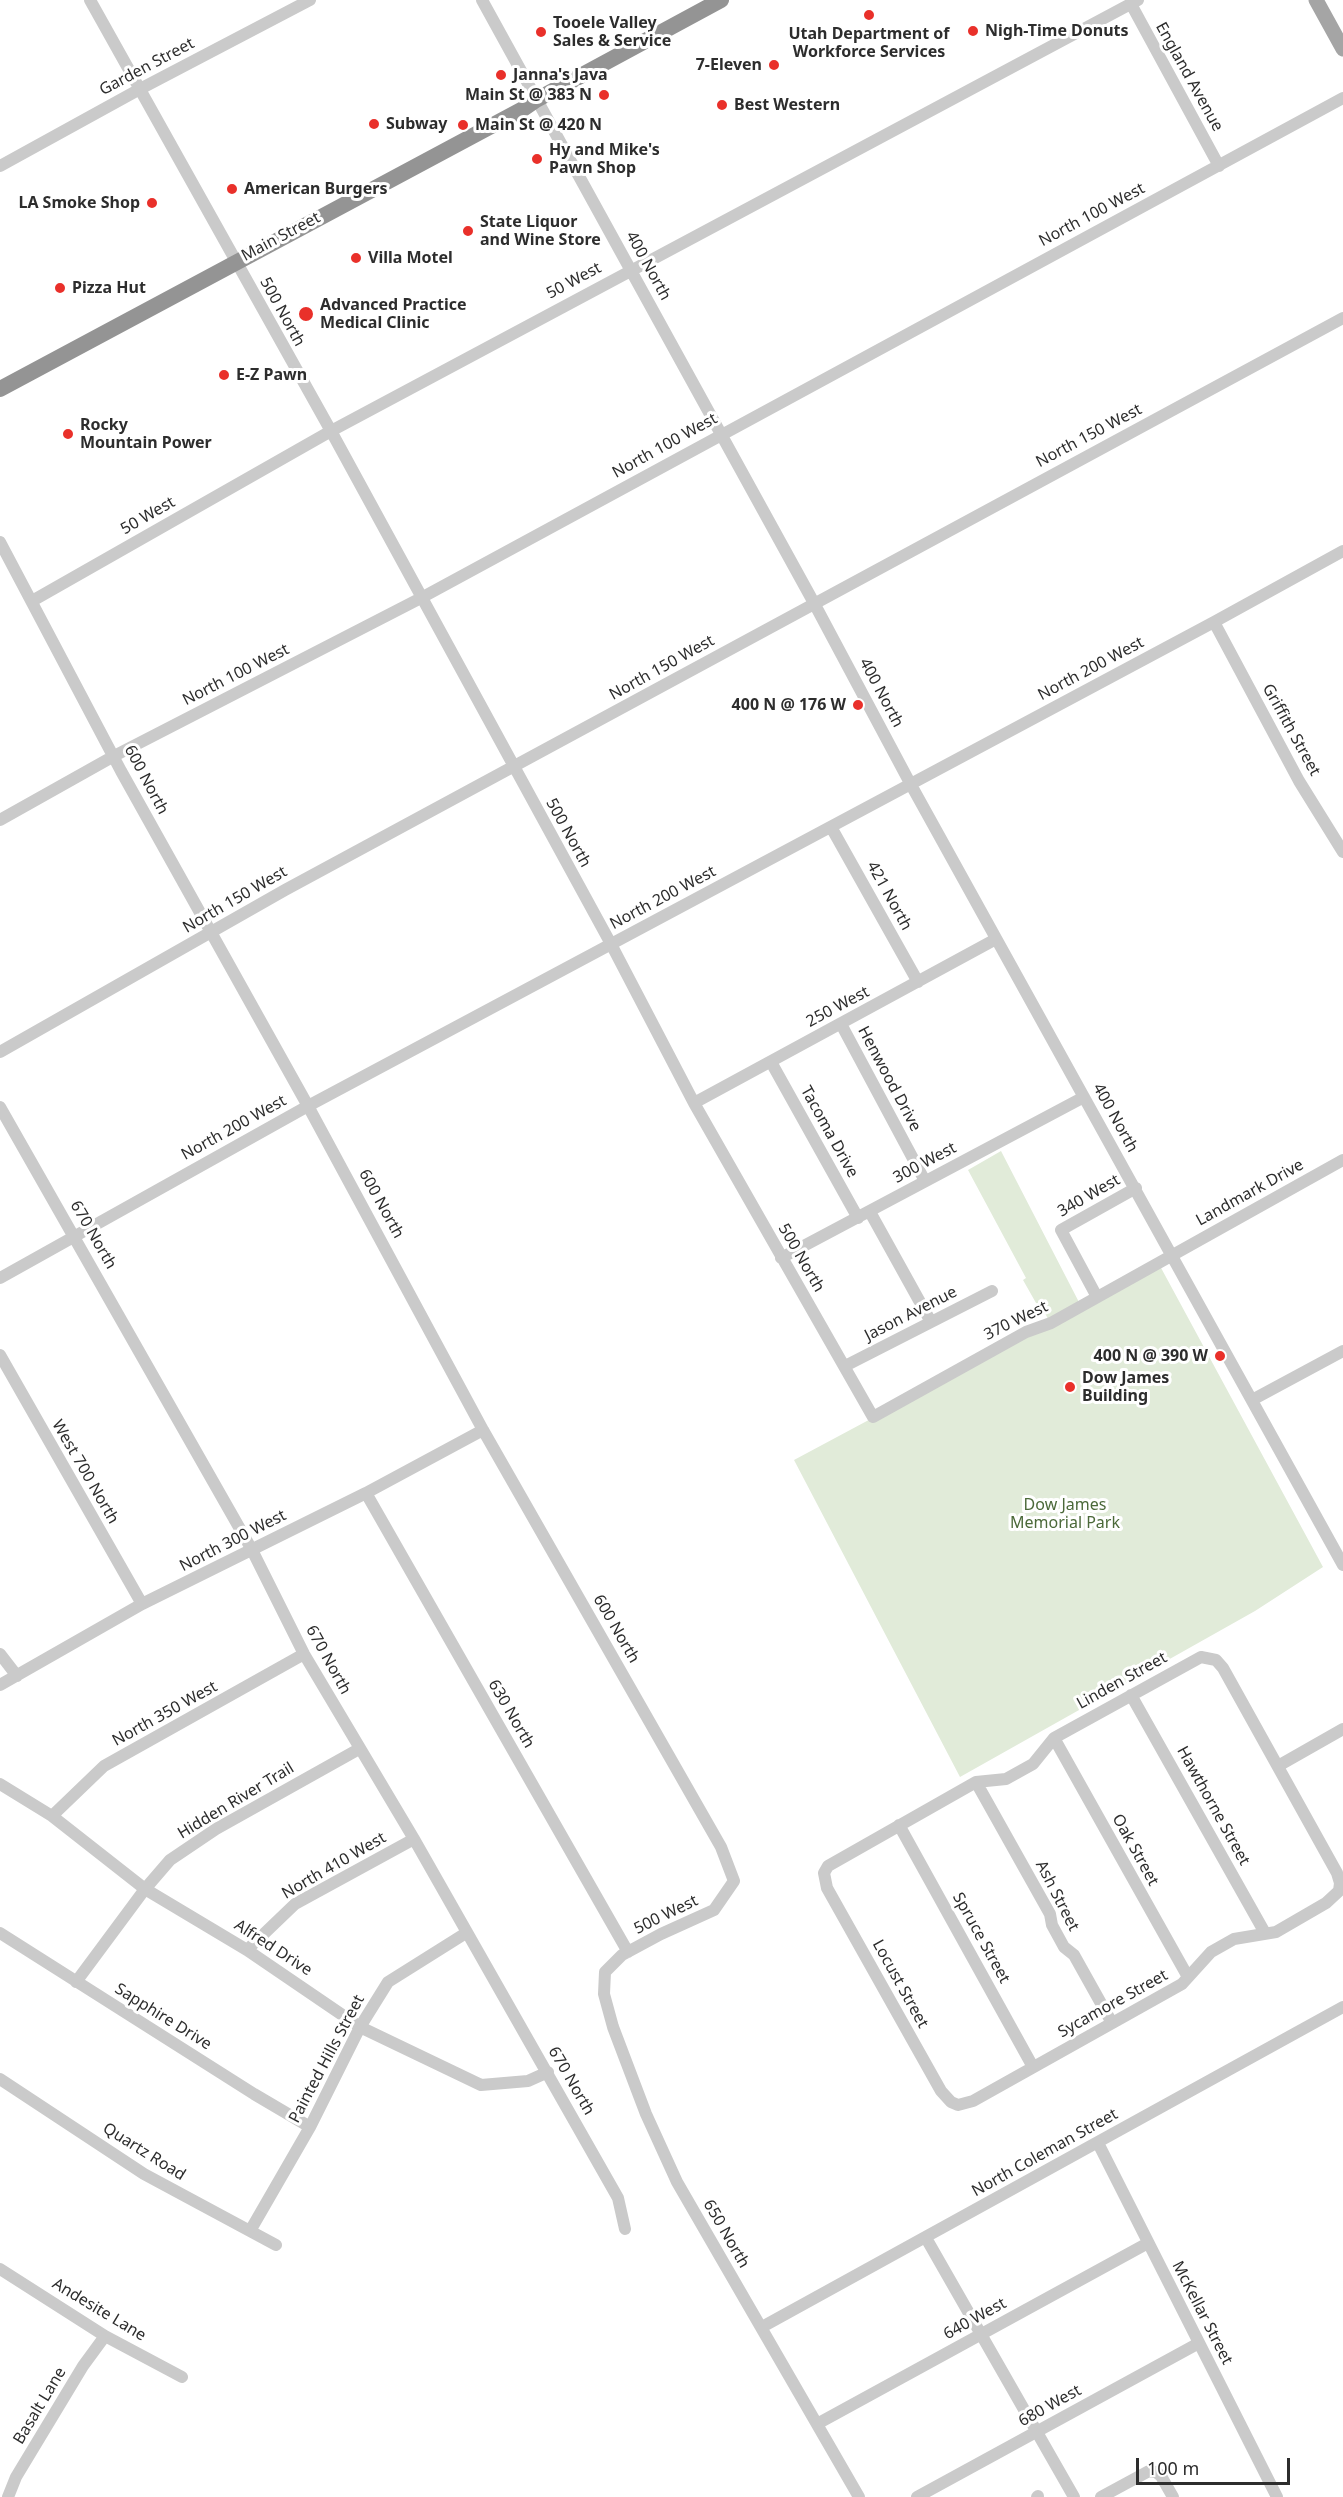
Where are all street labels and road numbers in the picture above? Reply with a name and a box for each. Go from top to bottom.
street label: England Avenue [1151,19,1227,135]
street label: Garden Street [96,34,198,100]
street label: North 100 West [1036,179,1148,251]
street label: Main Street [238,208,324,266]
street label: 400 North [621,228,675,304]
street label: 50 West [543,259,605,303]
street label: 500 North [255,274,309,350]
street label: North 150 West [1033,400,1145,472]
street label: North 100 West [609,409,721,483]
street label: 50 West [117,493,179,539]
street label: North 150 West [606,631,718,705]
street label: North 200 West [1035,633,1147,705]
street label: North 100 West [180,640,292,710]
street label: 400 North [855,655,907,731]
street label: Griffith Street [1258,681,1324,779]
street label: 600 North [120,742,172,818]
street label: 500 North [541,795,595,871]
street label: 421 North [862,858,916,934]
street label: North 150 West [180,862,290,938]
street label: North 200 West [607,862,719,934]
street label: 250 West [803,982,873,1032]
street label: Henwood Drive [853,1023,925,1135]
street label: 400 North [1088,1080,1142,1156]
street label: Tacoma Drive [796,1083,862,1181]
street label: North 200 West [178,1091,290,1165]
street label: 300 West [890,1138,960,1188]
street label: Landmark Drive [1193,1156,1307,1230]
street label: 600 North [354,1166,408,1242]
street label: 340 West [1054,1171,1124,1221]
street label: 670 North [66,1197,120,1273]
street label: 500 North [774,1220,828,1296]
street label: Jason Avenue [862,1283,960,1345]
street label: 370 West [981,1297,1051,1345]
street label: West 700 North [47,1417,123,1527]
street label: North 300 West [177,1506,289,1576]
street label: 600 North [589,1591,643,1667]
street label: 670 North [301,1622,355,1698]
street label: Linden Street [1074,1648,1170,1714]
street label: 630 North [484,1676,538,1752]
street label: North 350 West [109,1677,221,1751]
street label: Hawthorne Street [1172,1743,1254,1869]
street label: Hidden River Trail [174,1759,298,1843]
street label: Oak Street [1107,1811,1163,1889]
street label: North 410 West [279,1828,389,1904]
street label: Ash Street [1031,1858,1083,1934]
street label: Spruce Street [948,1889,1014,1987]
street label: 500 West [631,1891,701,1939]
street label: Alfred Drive [231,1916,315,1980]
street label: Locust Street [868,1937,932,2031]
street label: Sycamore Street [1055,1966,1171,2042]
street label: Sapphire Drive [111,1980,215,2054]
street label: Painted Hills Street [285,1992,369,2126]
street label: 670 North [544,2043,598,2119]
street label: North Coleman Street [969,2105,1121,2201]
street label: Quartz Road [99,2119,189,2185]
street label: 650 North [699,2196,753,2272]
street label: McKellar Street [1168,2258,1236,2368]
street label: Andesite Lane [49,2274,149,2346]
street label: 640 West [940,2294,1010,2344]
street label: Basalt Lane [10,2364,70,2448]
street label: 680 West [1015,2381,1085,2431]

